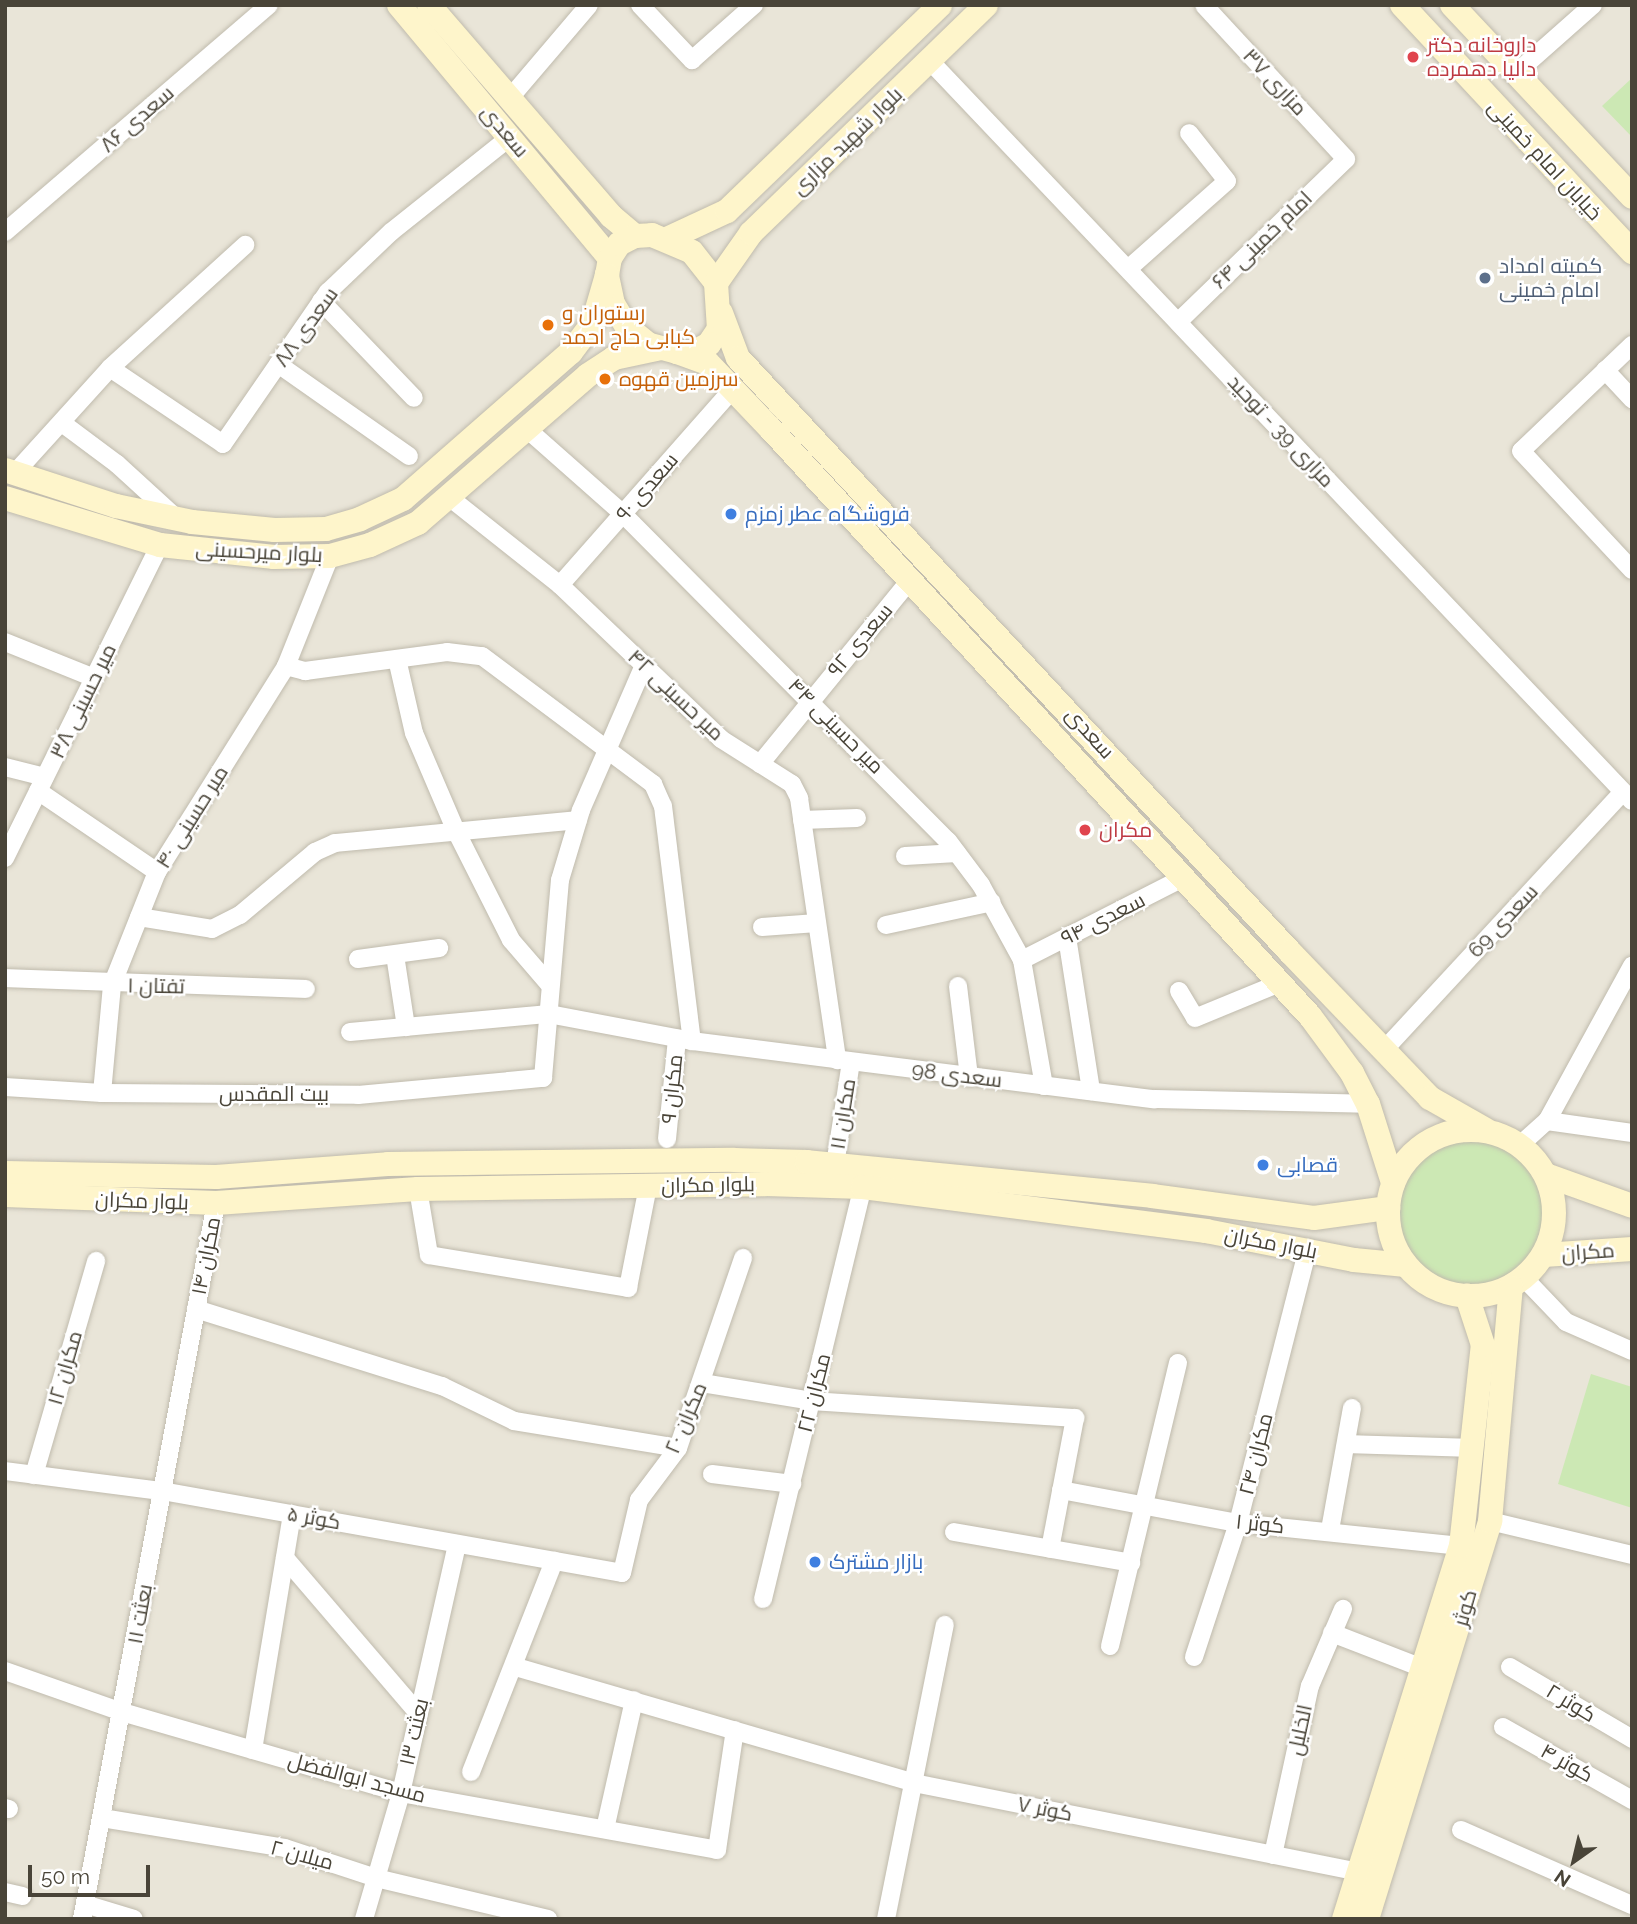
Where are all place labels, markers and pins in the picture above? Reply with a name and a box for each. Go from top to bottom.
place label: داروخانه دکتر دالیا دهمرده [1427,32,1536,82]
marker: داروخانه دکتر دالیا دهمرده [1405,49,1421,65]
place label: کمیته امداد امام خمینی [1499,253,1602,303]
marker: کمیته امداد امام خمینی [1477,270,1493,286]
place label: رستوران و کبابی حاج احمد [562,300,695,350]
marker: رستوران و کبابی حاج احمد [540,317,556,333]
place label: سرزمین قهوه [619,366,739,392]
marker: سرزمین قهوه [597,371,613,387]
place label: فروشگاه عطر زمزم [745,501,910,527]
marker: فروشگاه عطر زمزم [723,506,739,522]
place label: مکران [1099,817,1152,843]
marker: مکران [1077,822,1093,838]
place label: قصابی [1277,1152,1338,1178]
marker: قصابی [1255,1157,1271,1173]
place label: بازار مشترک [829,1549,923,1575]
marker: بازار مشترک [807,1554,823,1570]

